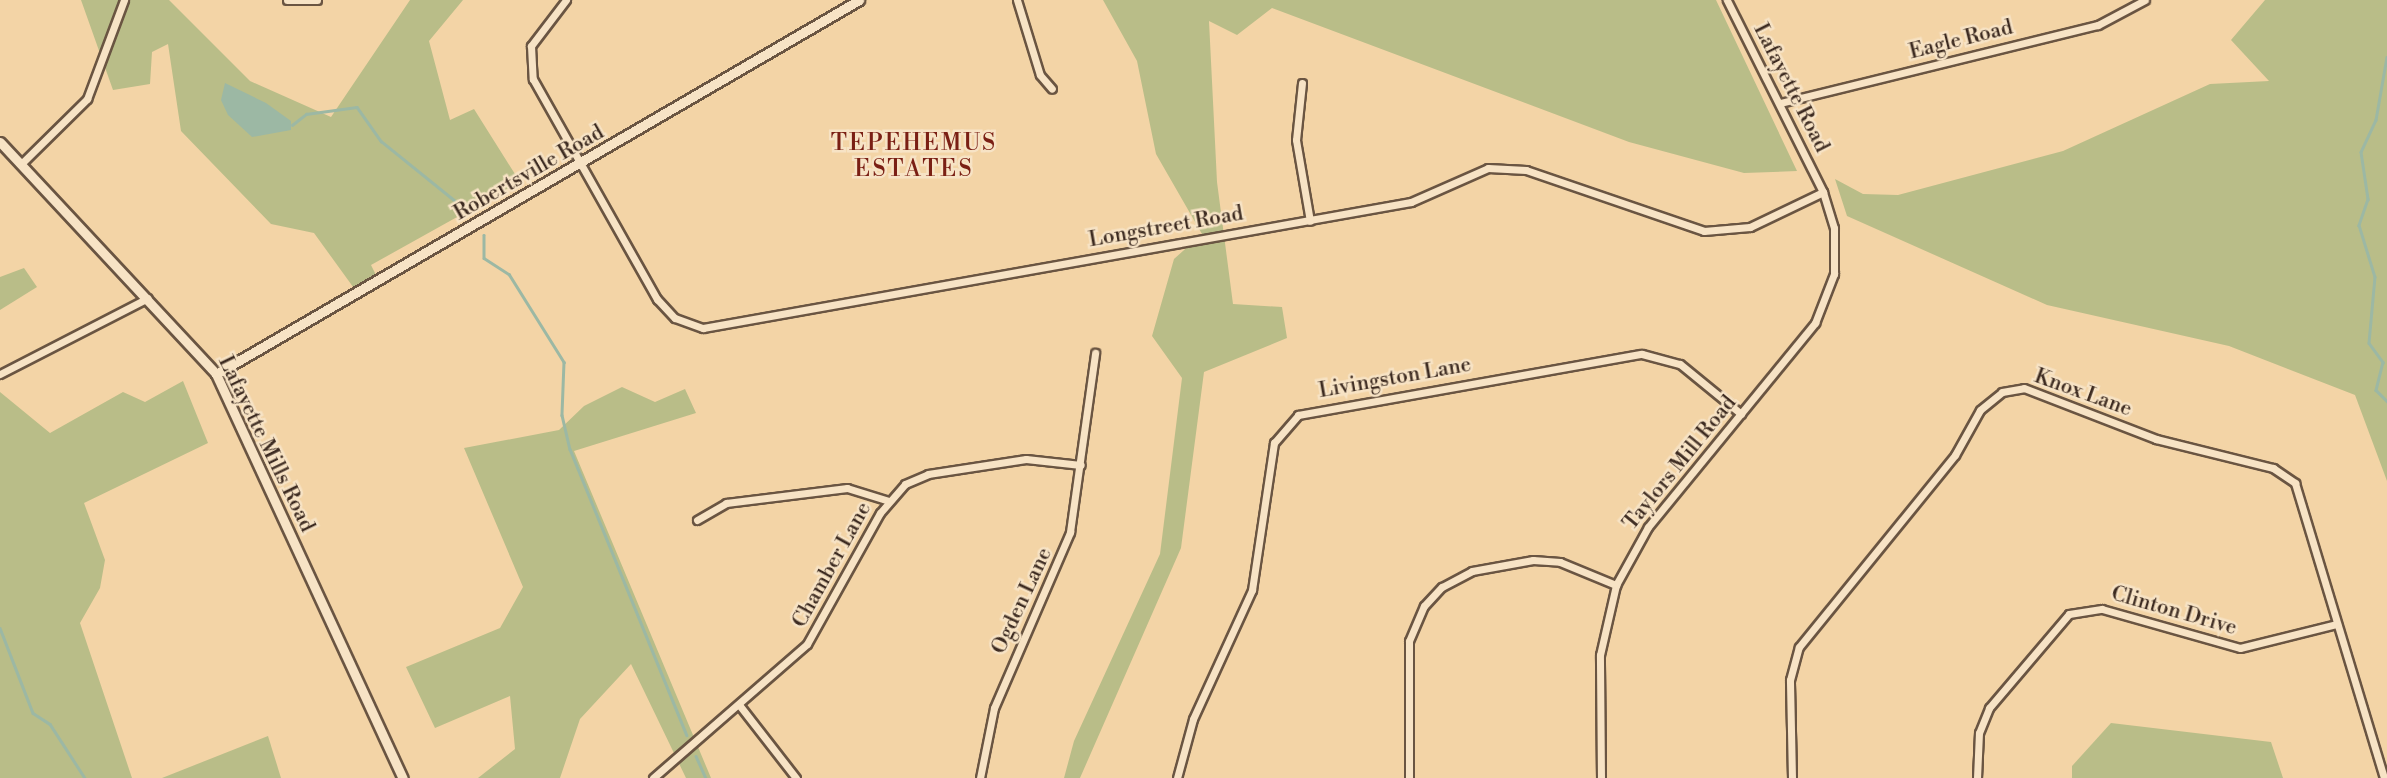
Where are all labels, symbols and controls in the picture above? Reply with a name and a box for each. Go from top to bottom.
street label: Eagle Road [1907,15,2015,65]
street label: Lafayette Road [1748,19,1834,157]
street label: Robertsville Road [450,120,608,226]
district label: TEPEHEMUS ESTATES [832,129,996,183]
street label: Longstreet Road [1087,201,1245,253]
street label: Lafayette Mills Road [212,352,320,536]
street label: Livingston Lane [1317,352,1473,404]
street label: Knox Lane [2031,364,2135,422]
street label: Taylors Mill Road [1618,391,1742,535]
street label: Chamber Lane [787,498,877,632]
street label: Ogden Lane [986,544,1058,658]
street label: Clinton Drive [2108,581,2240,641]

